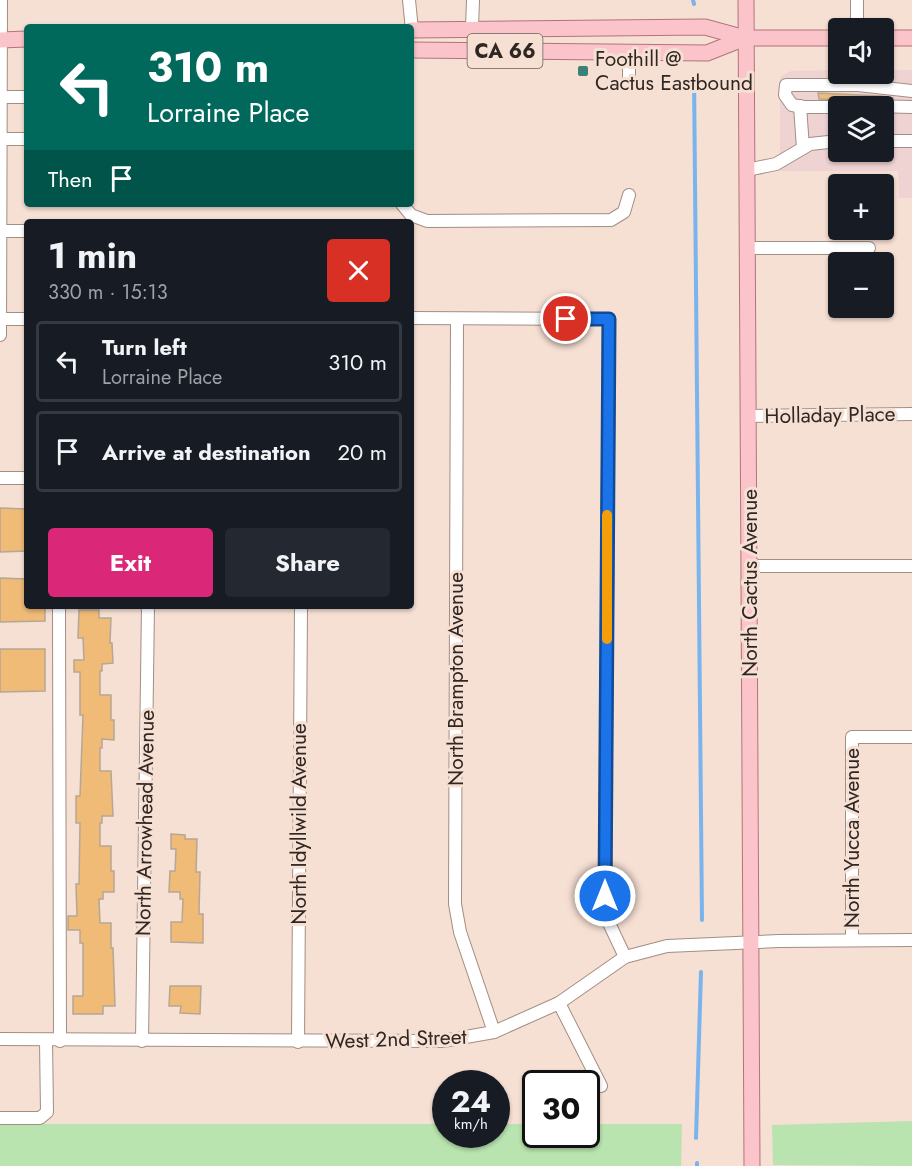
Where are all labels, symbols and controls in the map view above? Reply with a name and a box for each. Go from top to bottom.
map controls [828,18,894,318]
button: sound [828,18,894,84]
road number: CA 66 [468,34,542,68]
text: 310 m [147,37,269,98]
place label: Foothill @ Cactus Eastbound [595,44,753,98]
icon: left [48,48,126,126]
marker: Foothill @ Cactus Eastbound [576,64,590,78]
text: Lorraine Place [147,93,309,132]
button: layers [828,96,894,162]
icon: arrive [105,162,138,195]
text: Then [48,163,93,195]
button: + [828,174,894,240]
text: 1 min [48,229,137,281]
button: close [327,239,390,302]
button: − [828,252,894,318]
text: 330 m · 15:13 [48,278,168,307]
pin [540,293,591,344]
icon: arrive [549,302,582,335]
text: Turn left [102,331,187,363]
icon: left [51,345,84,378]
text: 310 m [328,346,387,378]
text: Lorraine Place [102,363,222,392]
street label: Holladay Place [764,399,896,431]
icon: arrive [51,435,84,468]
text: Arrive at destination [102,436,311,468]
text: 20 m [338,436,387,468]
street label: North Cactus Avenue [735,489,765,677]
button: Exit [48,528,213,597]
button: Share [225,528,390,597]
street label: North Brampton Avenue [441,572,471,786]
street label: North Arrowhead Avenue [128,709,162,936]
street label: North Idyllwild Avenue [284,723,314,925]
street label: North Yucca Avenue [837,748,867,928]
position arrow [573,864,637,928]
street label: West 2nd Street [325,1022,467,1056]
speed limit sign: 30 [522,1070,600,1148]
text: 24 [451,1080,491,1123]
text: km/h [454,1113,488,1135]

